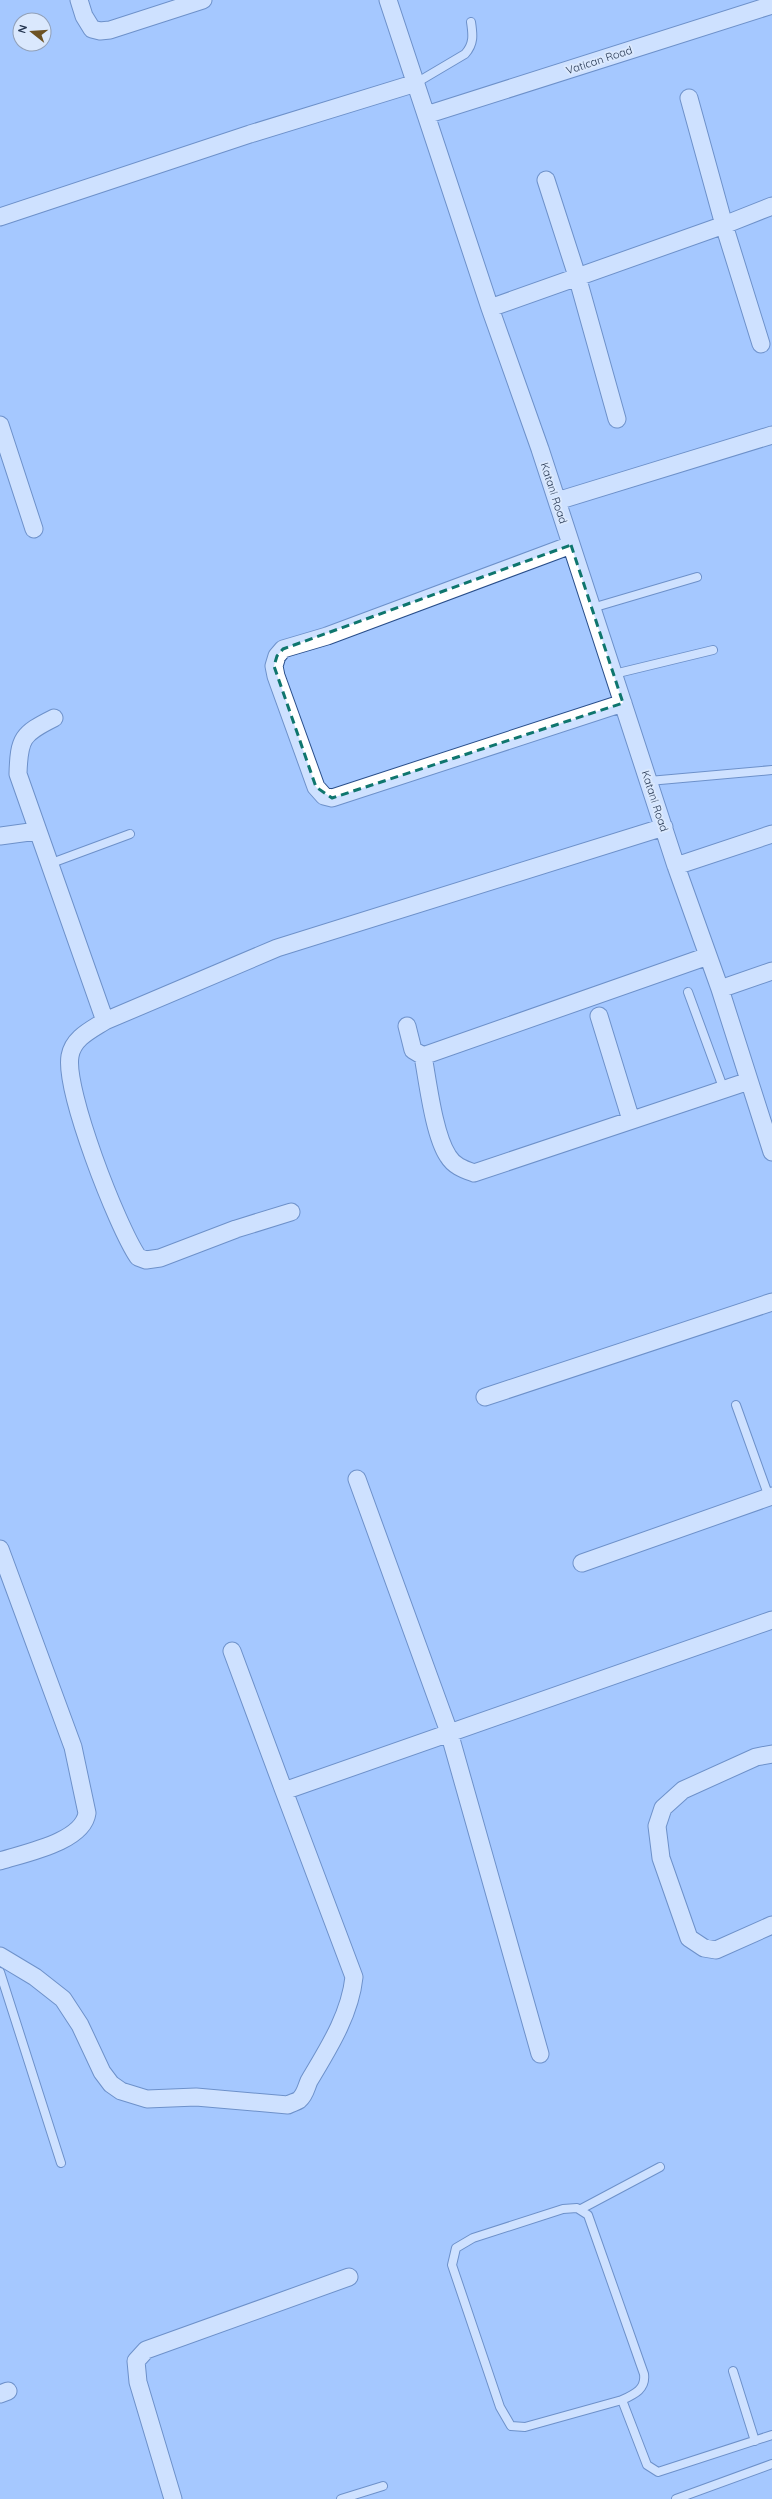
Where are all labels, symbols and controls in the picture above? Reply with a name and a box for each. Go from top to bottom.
north arrow [12,12,52,52]
text: N [15,23,30,35]
street label: Vatican Road [564,43,634,77]
street label: Katani Road [538,461,570,525]
street label: Katani Road [639,769,671,833]

